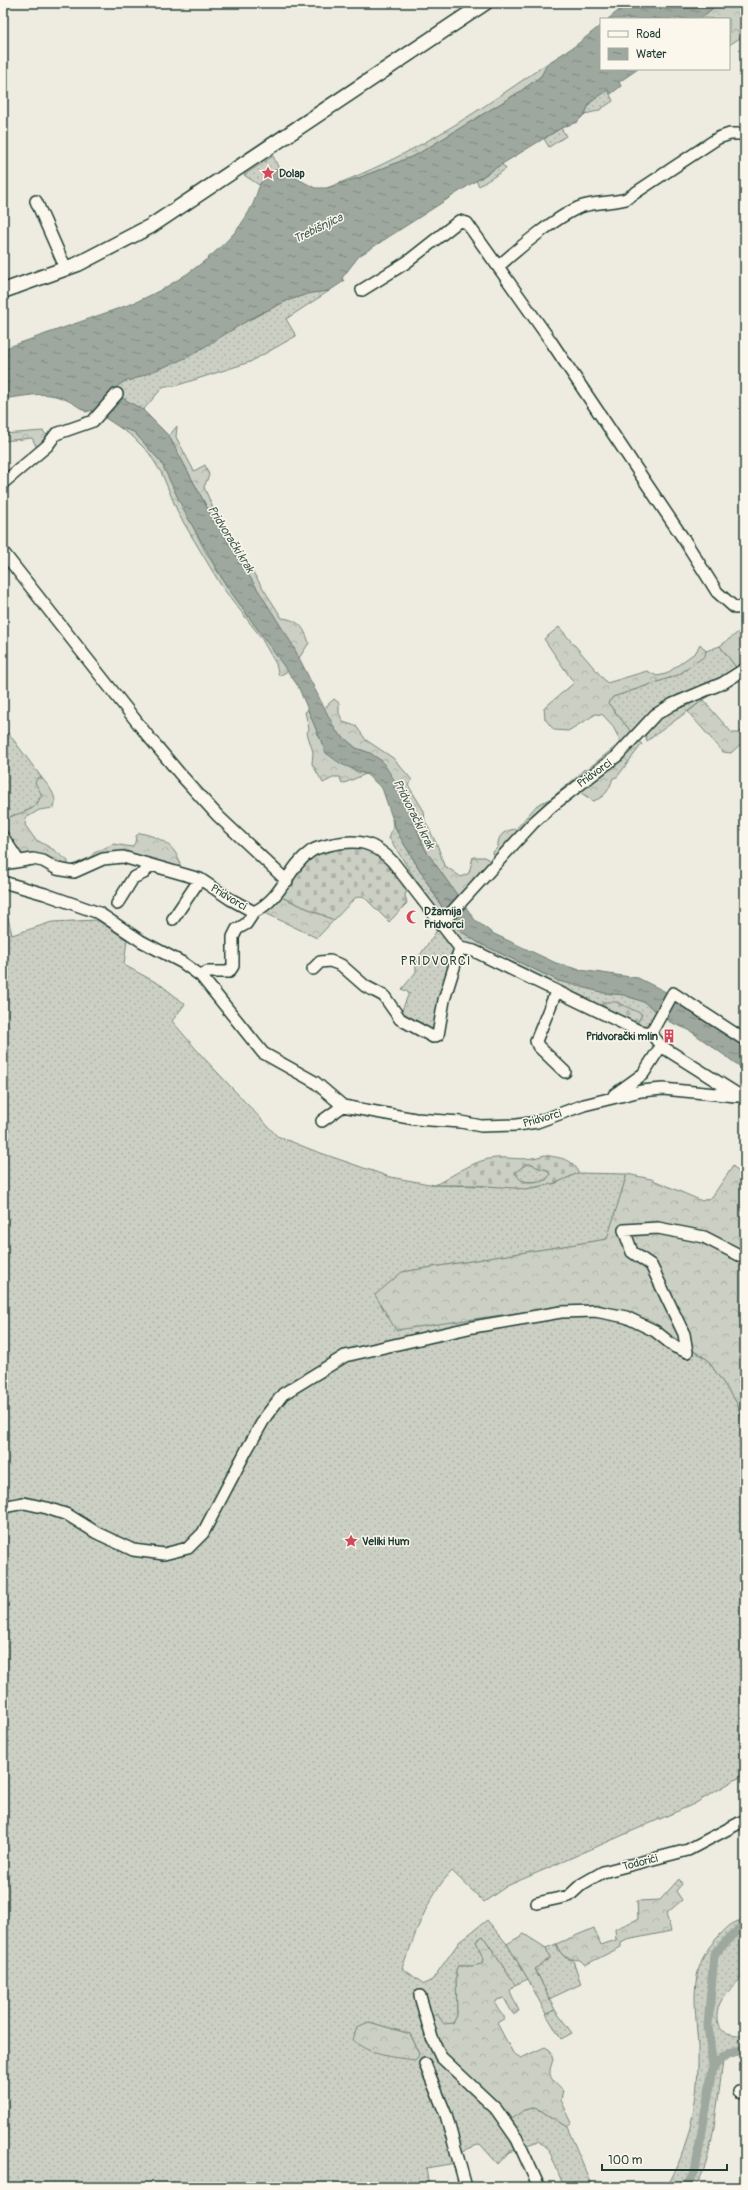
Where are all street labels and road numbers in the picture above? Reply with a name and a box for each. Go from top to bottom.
street label: Pridvorci [575,757,614,790]
street label: Pridvorci [208,882,249,913]
street label: Pridvorci [521,1107,563,1130]
street label: Todorići [621,1852,659,1873]

